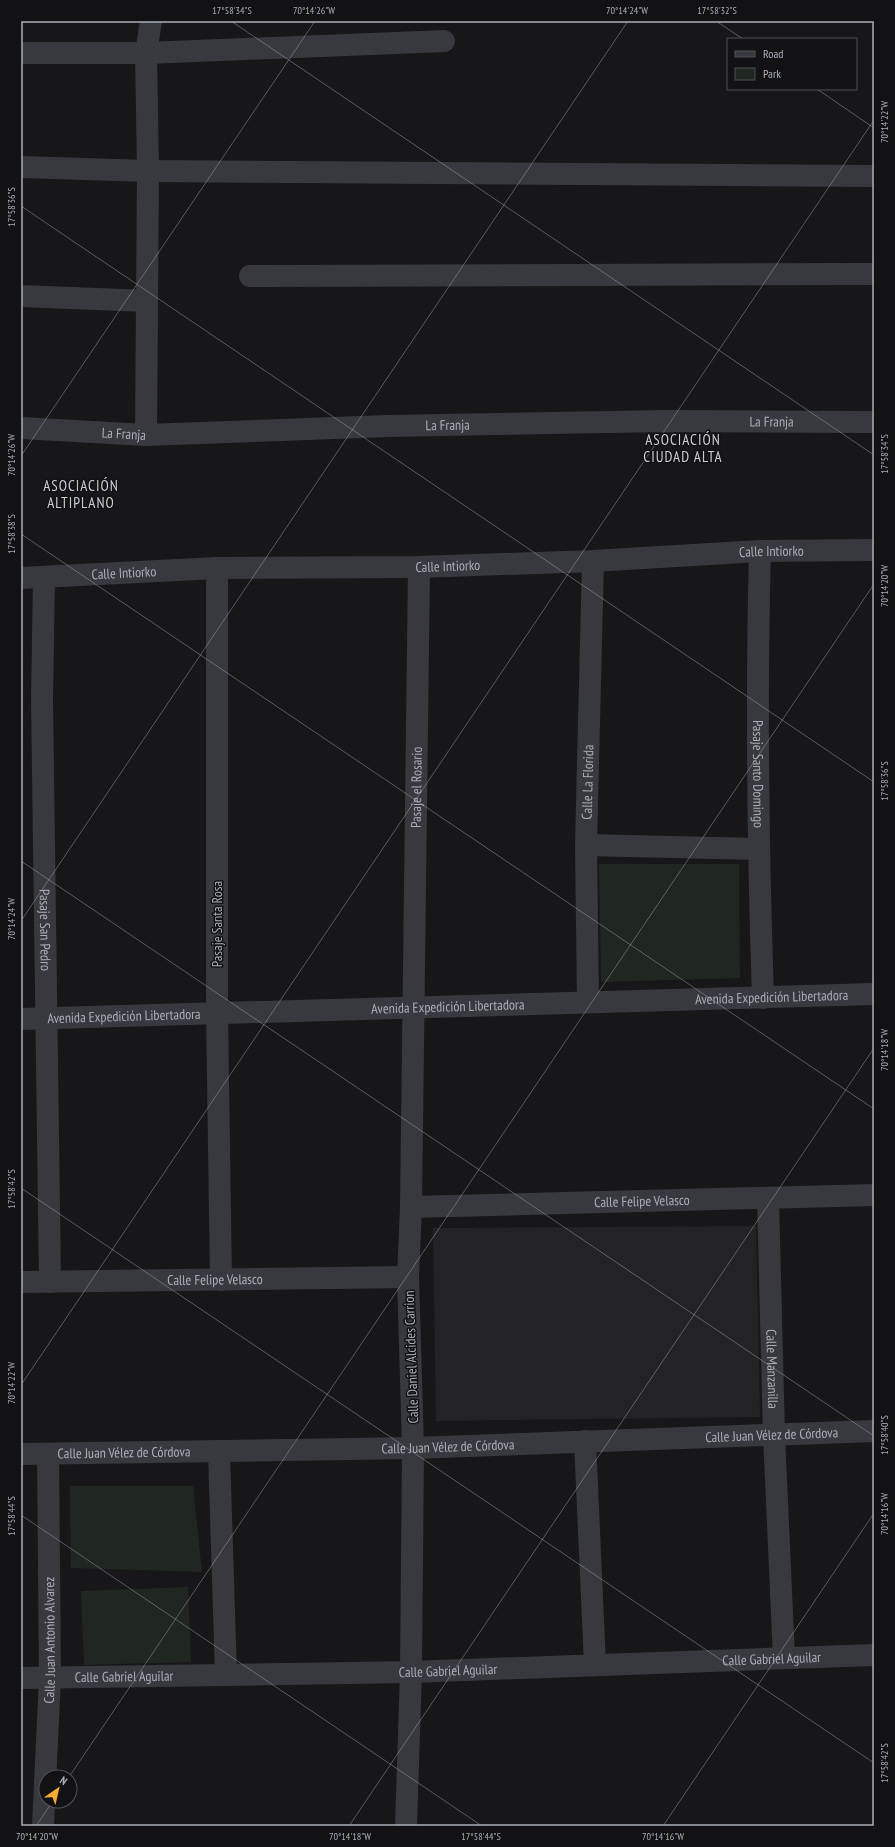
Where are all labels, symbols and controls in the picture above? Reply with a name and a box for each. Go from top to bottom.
text: 17°58'34"S [212,4,252,17]
text: 70°14'26"W [293,4,335,17]
text: 70°14'24"W [606,4,648,17]
text: 17°58'32"S [697,4,737,17]
legend [727,38,857,90]
text: Road [763,46,783,61]
text: Park [763,66,781,81]
text: 70°14'22"W [878,101,891,143]
text: 17°58'36"S [5,187,18,227]
street label: La Franja [749,412,794,431]
street label: La Franja [425,416,470,434]
street label: La Franja [101,424,146,444]
district label: ASOCIACIÓN CIUDAD ALTA [643,430,723,466]
text: 70°14'26"W [5,434,18,476]
text: 17°58'34"S [878,434,891,474]
district label: ASOCIACIÓN ALTIPLANO [43,476,119,512]
text: 17°58'38"S [5,514,18,554]
street label: Calle Intiorko [738,542,804,561]
street label: Calle Intiorko [415,556,480,576]
street label: Calle Intiorko [91,562,157,583]
text: 70°14'20"W [878,565,891,607]
street label: Pasaje Santo Domingo [749,720,768,828]
street label: Calle La Florida [578,744,597,820]
street label: Pasaje el Rosario [407,747,426,828]
text: 17°58'36"S [878,761,891,801]
street label: Pasaje Santa Rosa [208,881,226,967]
street label: Pasaje San Pedro [36,889,55,971]
text: 70°14'24"W [5,898,18,940]
street label: Avenida Expedición Libertadora [695,986,849,1008]
street label: Avenida Expedición Libertadora [371,995,525,1018]
street label: Avenida Expedición Libertadora [47,1005,201,1027]
text: 70°14'18"W [878,1029,891,1071]
text: 17°58'42"S [5,1169,18,1209]
street label: Calle Felipe Velasco [594,1191,690,1211]
street label: Calle Felipe Velasco [167,1270,263,1289]
street label: Calle Daniel Alcides Carrion [400,1290,422,1424]
street label: Calle Manzanilla [762,1329,782,1409]
text: 70°14'22"W [5,1362,18,1404]
text: 17°58'40"S [878,1415,891,1455]
street label: Calle Juan Vélez de Córdova [705,1423,839,1446]
street label: Calle Juan Vélez de Córdova [381,1435,515,1457]
street label: Calle Juan Vélez de Córdova [57,1442,191,1462]
text: 70°14'16"W [878,1493,891,1535]
text: 17°58'44"S [5,1496,18,1536]
street label: Calle Juan Antonio Alvarez [40,1577,59,1704]
street label: Calle Gabriel Aguilar [722,1648,821,1670]
street label: Calle Gabriel Aguilar [398,1660,498,1681]
street label: Calle Gabriel Aguilar [75,1667,174,1686]
text: 17°58'42"S [878,1743,891,1783]
north arrow [38,1769,78,1809]
text: N [57,1773,70,1788]
text: 70°14'20"W [16,1830,58,1843]
text: 70°14'18"W [329,1830,371,1843]
text: 17°58'44"S [461,1830,501,1843]
text: 70°14'16"W [642,1830,684,1843]

